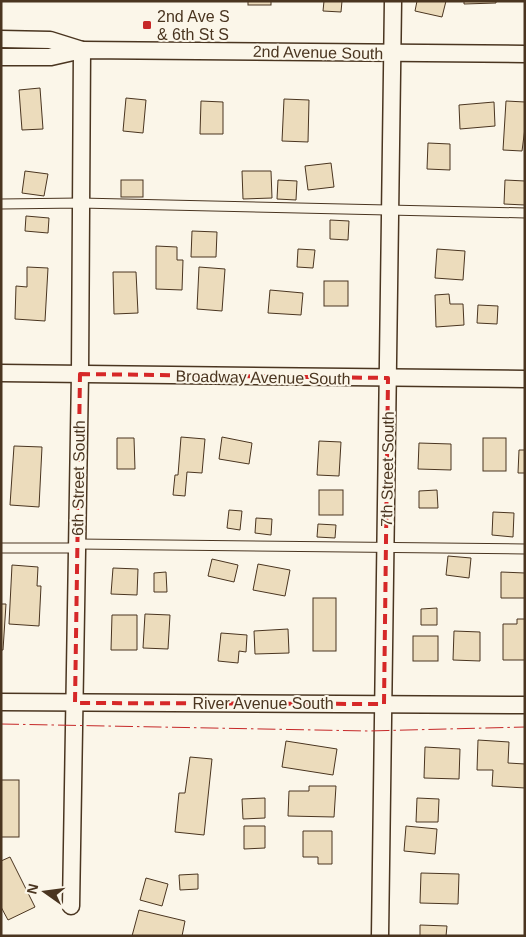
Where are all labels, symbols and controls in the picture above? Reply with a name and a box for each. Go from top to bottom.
place label: 2nd Ave S & 6th St S [157,8,230,43]
marker: 2nd Ave S & 6th St S [141,19,153,31]
street label: 2nd Avenue South [253,43,383,62]
street label: Broadway Avenue South [175,367,351,388]
street label: 7th Street South [378,411,397,527]
street label: 6th Street South [69,420,88,536]
street label: River Avenue South [192,695,334,712]
north arrow [20,867,70,917]
text: N [23,882,41,896]

